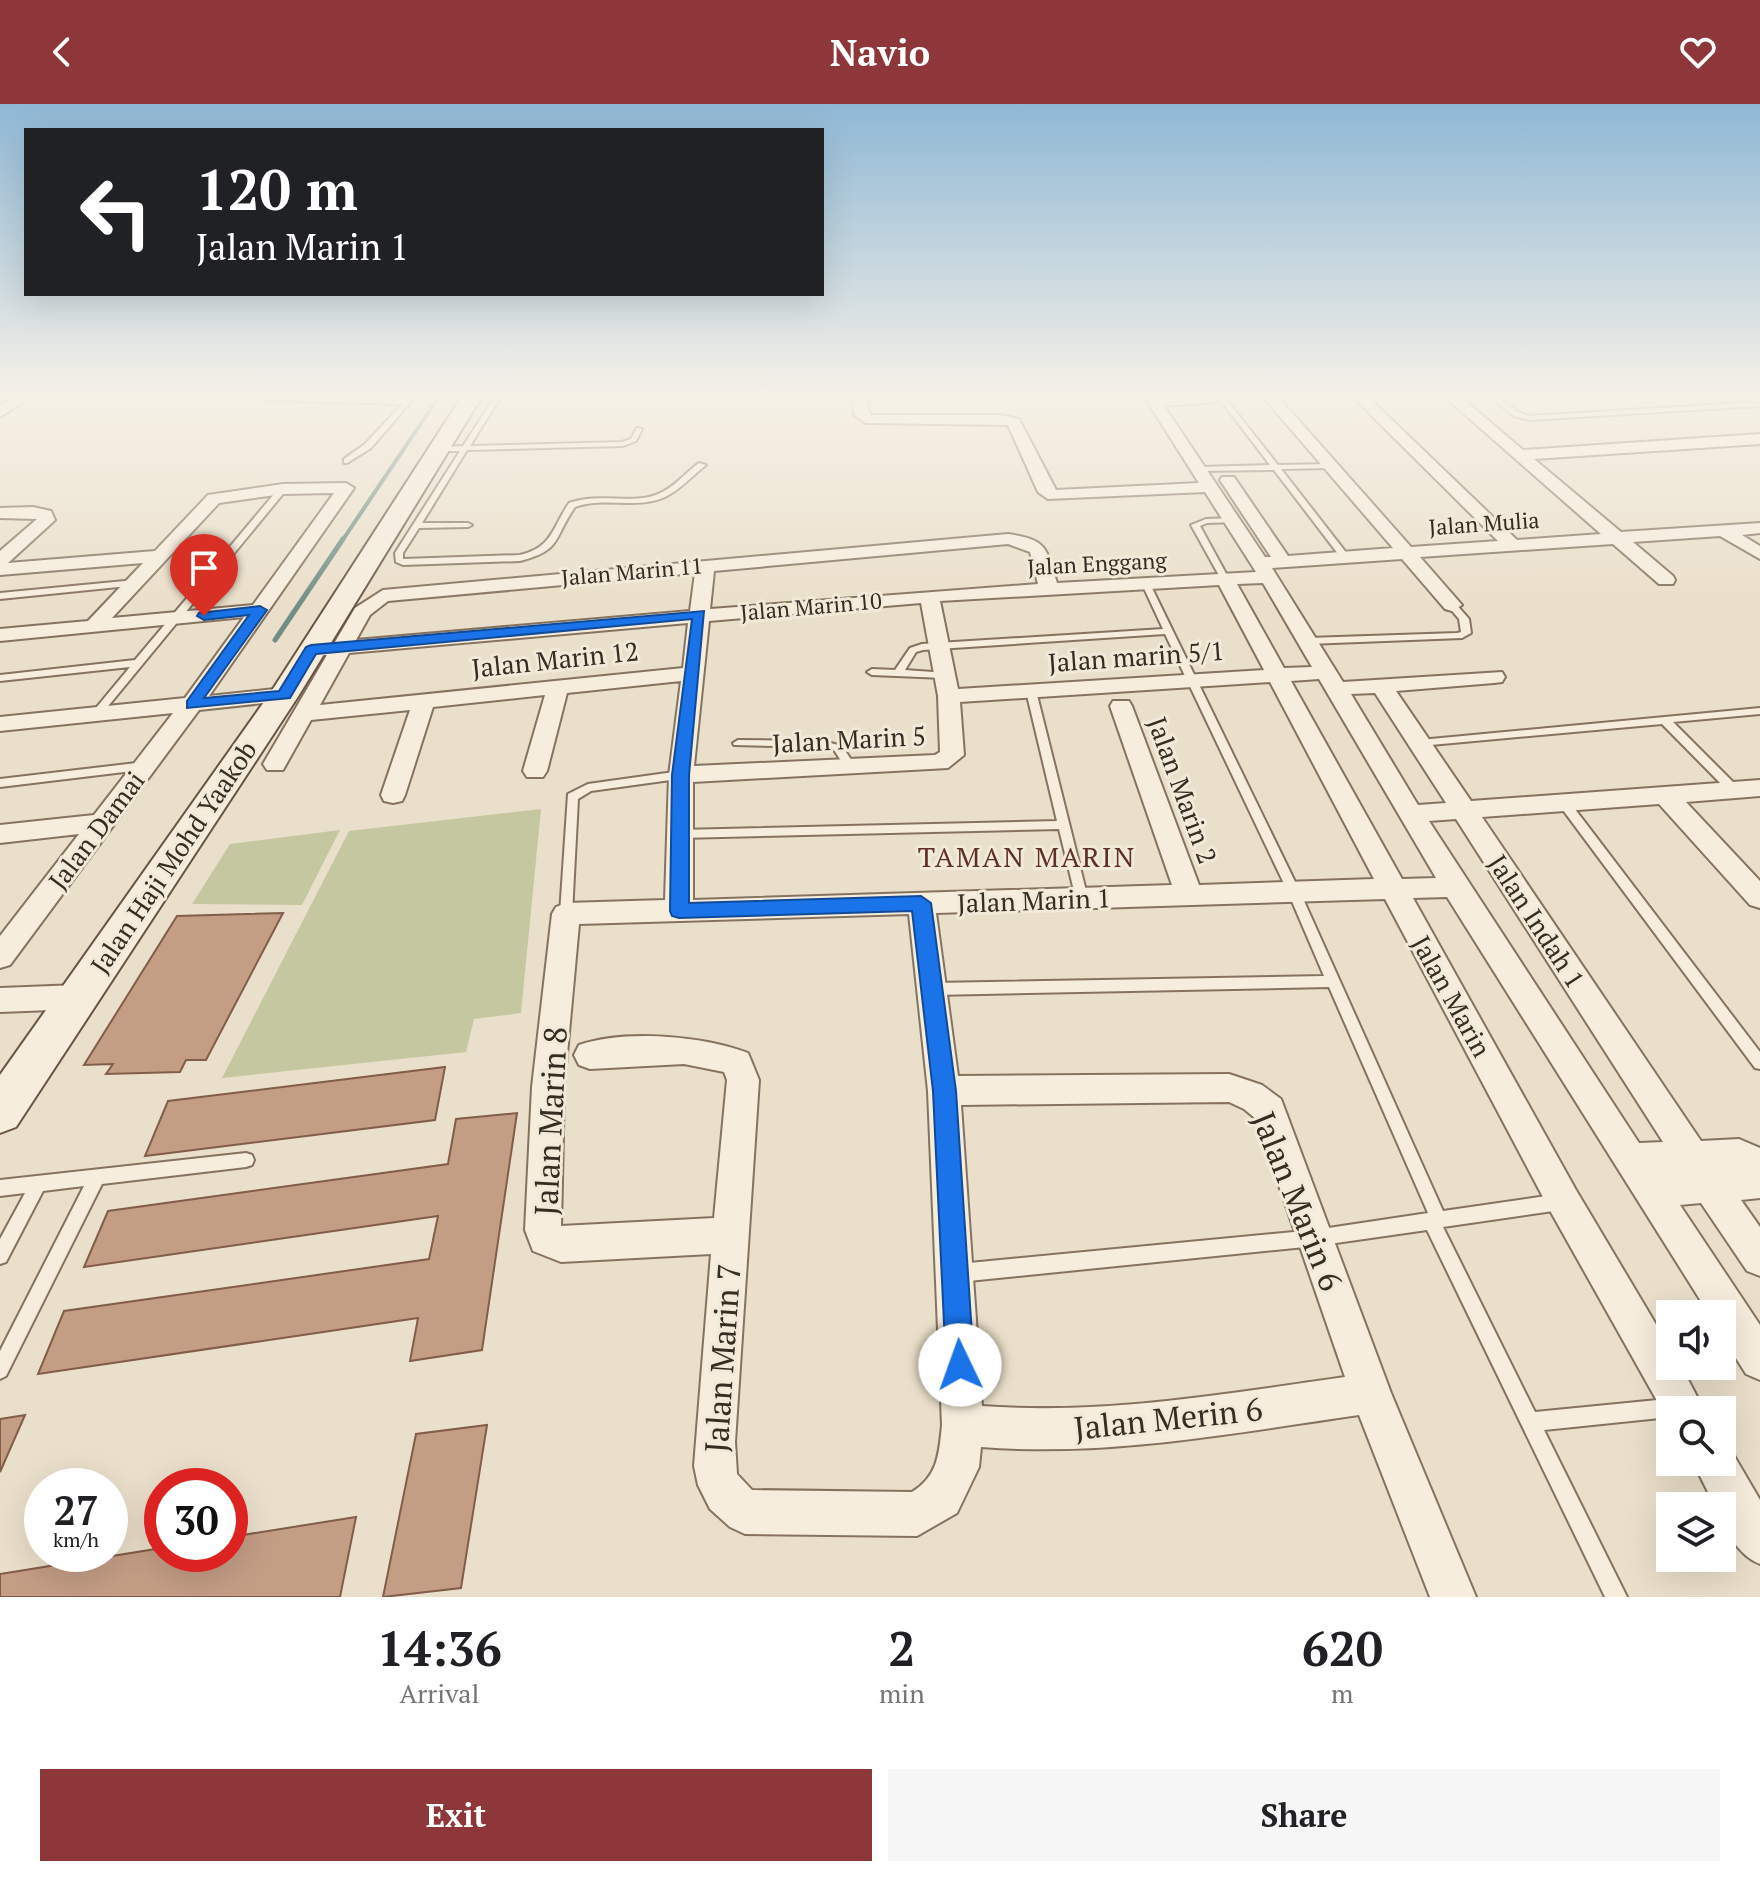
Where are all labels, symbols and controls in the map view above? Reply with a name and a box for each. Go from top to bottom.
text: Navio [830,29,930,76]
icon: back [40,30,84,74]
icon: heart [1676,30,1720,74]
text: 120 m [196,152,358,226]
icon: left [64,160,168,264]
text: Jalan Marin 1 [196,223,409,270]
street label: Jalan Mulia [1428,505,1540,541]
pin [170,534,238,616]
street label: Jalan Enggang [1027,545,1168,581]
icon: arrive [182,546,226,590]
street label: Jalan Marin 11 [560,550,704,592]
street label: Jalan Marin 10 [739,585,883,627]
street label: Jalan Marin 12 [470,633,640,685]
street label: Jalan marin 5/1 [1047,633,1225,679]
street label: Jalan Marin 2 [1141,712,1225,868]
street label: Jalan Marin 5 [771,718,927,760]
street label: Jalan Haji Mohd Yaakob [82,734,264,980]
street label: Jalan Damai [40,764,152,896]
district label: TAMAN MARIN [918,838,1136,875]
street label: Jalan Indah 1 [1481,848,1593,994]
street label: Jalan Marin 1 [957,880,1111,920]
street label: Jalan Marin [1405,929,1499,1063]
street label: Jalan Marin 8 [524,1025,576,1217]
street label: Jalan Marin 6 [1243,1105,1353,1297]
street label: Jalan Marin 7 [694,1262,750,1454]
map controls [1656,1300,1736,1572]
button: sound [1656,1300,1736,1380]
position arrow [918,1323,1002,1407]
street label: Jalan Merin 6 [1072,1387,1264,1449]
button: search [1656,1396,1736,1476]
speed limit sign: 30 [144,1468,248,1572]
text: 27 [53,1483,99,1536]
button: layers [1656,1492,1736,1572]
text: km/h [53,1526,99,1553]
text: 14:36 [377,1616,502,1680]
text: 2 [888,1616,915,1680]
text: 620 [1302,1616,1383,1680]
text: Arrival [400,1676,479,1710]
text: min [879,1676,925,1710]
text: m [1331,1676,1354,1710]
button: Exit [40,1769,872,1861]
button: Share [888,1769,1720,1861]

